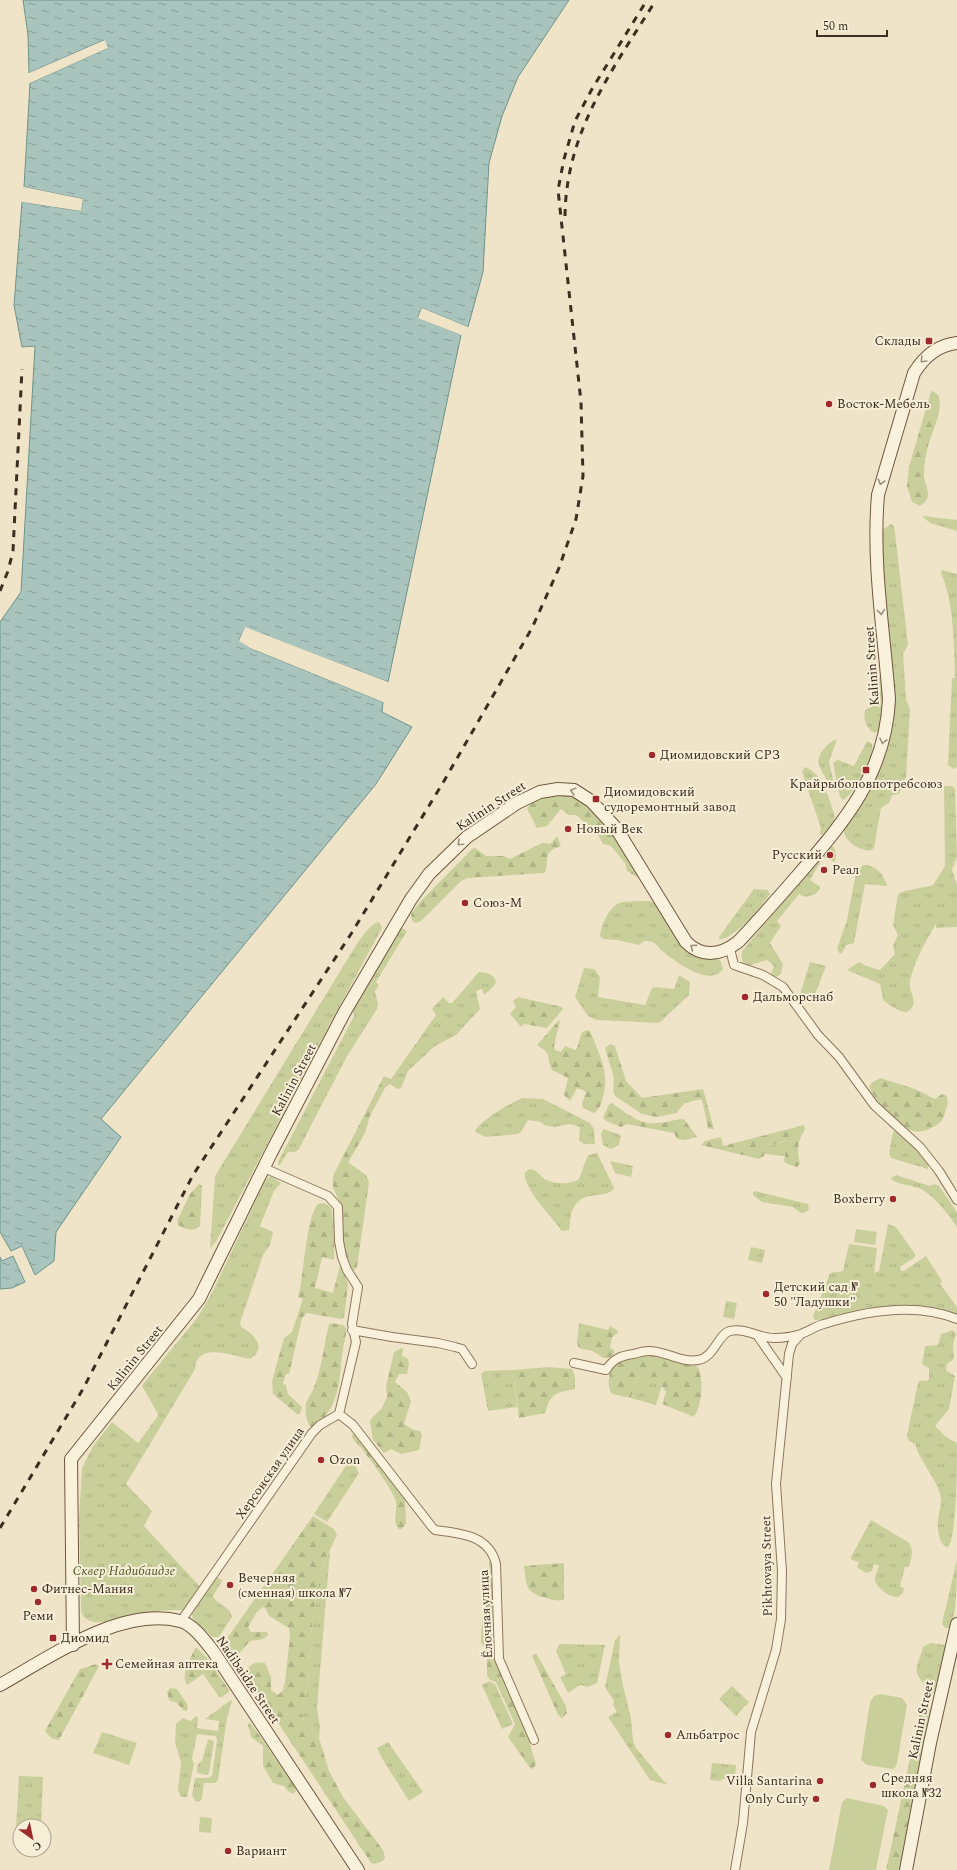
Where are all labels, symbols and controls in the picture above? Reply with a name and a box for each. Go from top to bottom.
scale bar [817,12,887,38]
text: 50 m [823,17,848,36]
place label: Склады [874,331,921,351]
marker: Склады [924,336,934,346]
one-way arrow [920,355,928,363]
place label: Восток-Мебель [837,394,930,414]
marker: Восток-Мебель [824,399,834,409]
one-way arrow [878,479,886,486]
one-way arrow [877,609,886,615]
street label: Kalinin Street [859,625,885,706]
one-way arrow [880,738,888,744]
place label: Диомидовский СРЗ [660,745,780,765]
marker: Диомидовский СРЗ [647,750,657,760]
marker: Крайрыболовпотребсоюз [861,765,871,775]
place label: Крайрыболовпотребсоюз [789,774,943,794]
street label: Kalinin Street [452,776,530,836]
place label: Диомидовский судоремонтный завод [604,782,736,817]
one-way arrow [570,787,577,796]
marker: Диомидовский судоремонтный завод [591,794,601,804]
place label: Новый Век [576,819,643,839]
marker: Новый Век [563,824,573,834]
one-way arrow [457,839,464,846]
place label: Русский [772,845,822,865]
marker: Русский [825,850,835,860]
place label: Реал [832,860,859,880]
marker: Реал [819,865,829,875]
place label: Союз-М [473,893,522,913]
marker: Союз-М [460,898,470,908]
one-way arrow [690,945,697,952]
place label: Дальморснаб [753,987,833,1007]
marker: Дальморснаб [740,992,750,1002]
street label: Kalinin Street [266,1040,322,1120]
place label: Boxberry [833,1189,886,1209]
marker: Boxberry [888,1194,898,1204]
place label: Детский сад № 50 "Ладушки" [774,1277,858,1312]
marker: Детский сад № 50 "Ладушки" [761,1289,771,1299]
street label: Kalinin Street [102,1320,168,1395]
street label: Херсонская улица [231,1422,310,1523]
place label: Ozon [329,1450,361,1470]
marker: Ozon [316,1455,326,1465]
street label: Pikhtovaya Street [756,1515,778,1617]
park label: Сквер Надибаидзе [73,1561,176,1581]
place label: Вечерняя (сменная) школа №7 [238,1568,352,1603]
street label: Ёлочная улица [474,1568,498,1659]
place label: Фитнес-Мания [42,1579,134,1599]
marker: Вечерняя (сменная) школа №7 [225,1580,235,1590]
marker: Фитнес-Мания [29,1584,39,1594]
marker: Реми [33,1597,43,1607]
place label: Реми [23,1606,54,1626]
place label: Диомид [61,1628,109,1648]
street label: Nadibaidze Street [211,1632,285,1729]
marker: Диомид [48,1633,58,1643]
place label: Семейная аптека [115,1654,219,1674]
marker: Семейная аптека [102,1659,112,1669]
street label: Kalinin Street [903,1679,939,1761]
place label: Альбатрос [676,1725,740,1745]
marker: Альбатрос [663,1730,673,1740]
place label: Средняя школа №32 [881,1768,942,1803]
place label: Villa Santarina [726,1771,813,1791]
marker: Villa Santarina [815,1776,825,1786]
marker: Средняя школа №32 [868,1780,878,1790]
place label: Only Curly [745,1789,809,1809]
marker: Only Curly [811,1794,821,1804]
north arrow [12,1818,52,1858]
text: С [29,1837,45,1855]
place label: Вариант [236,1841,287,1861]
marker: Вариант [223,1846,233,1856]

